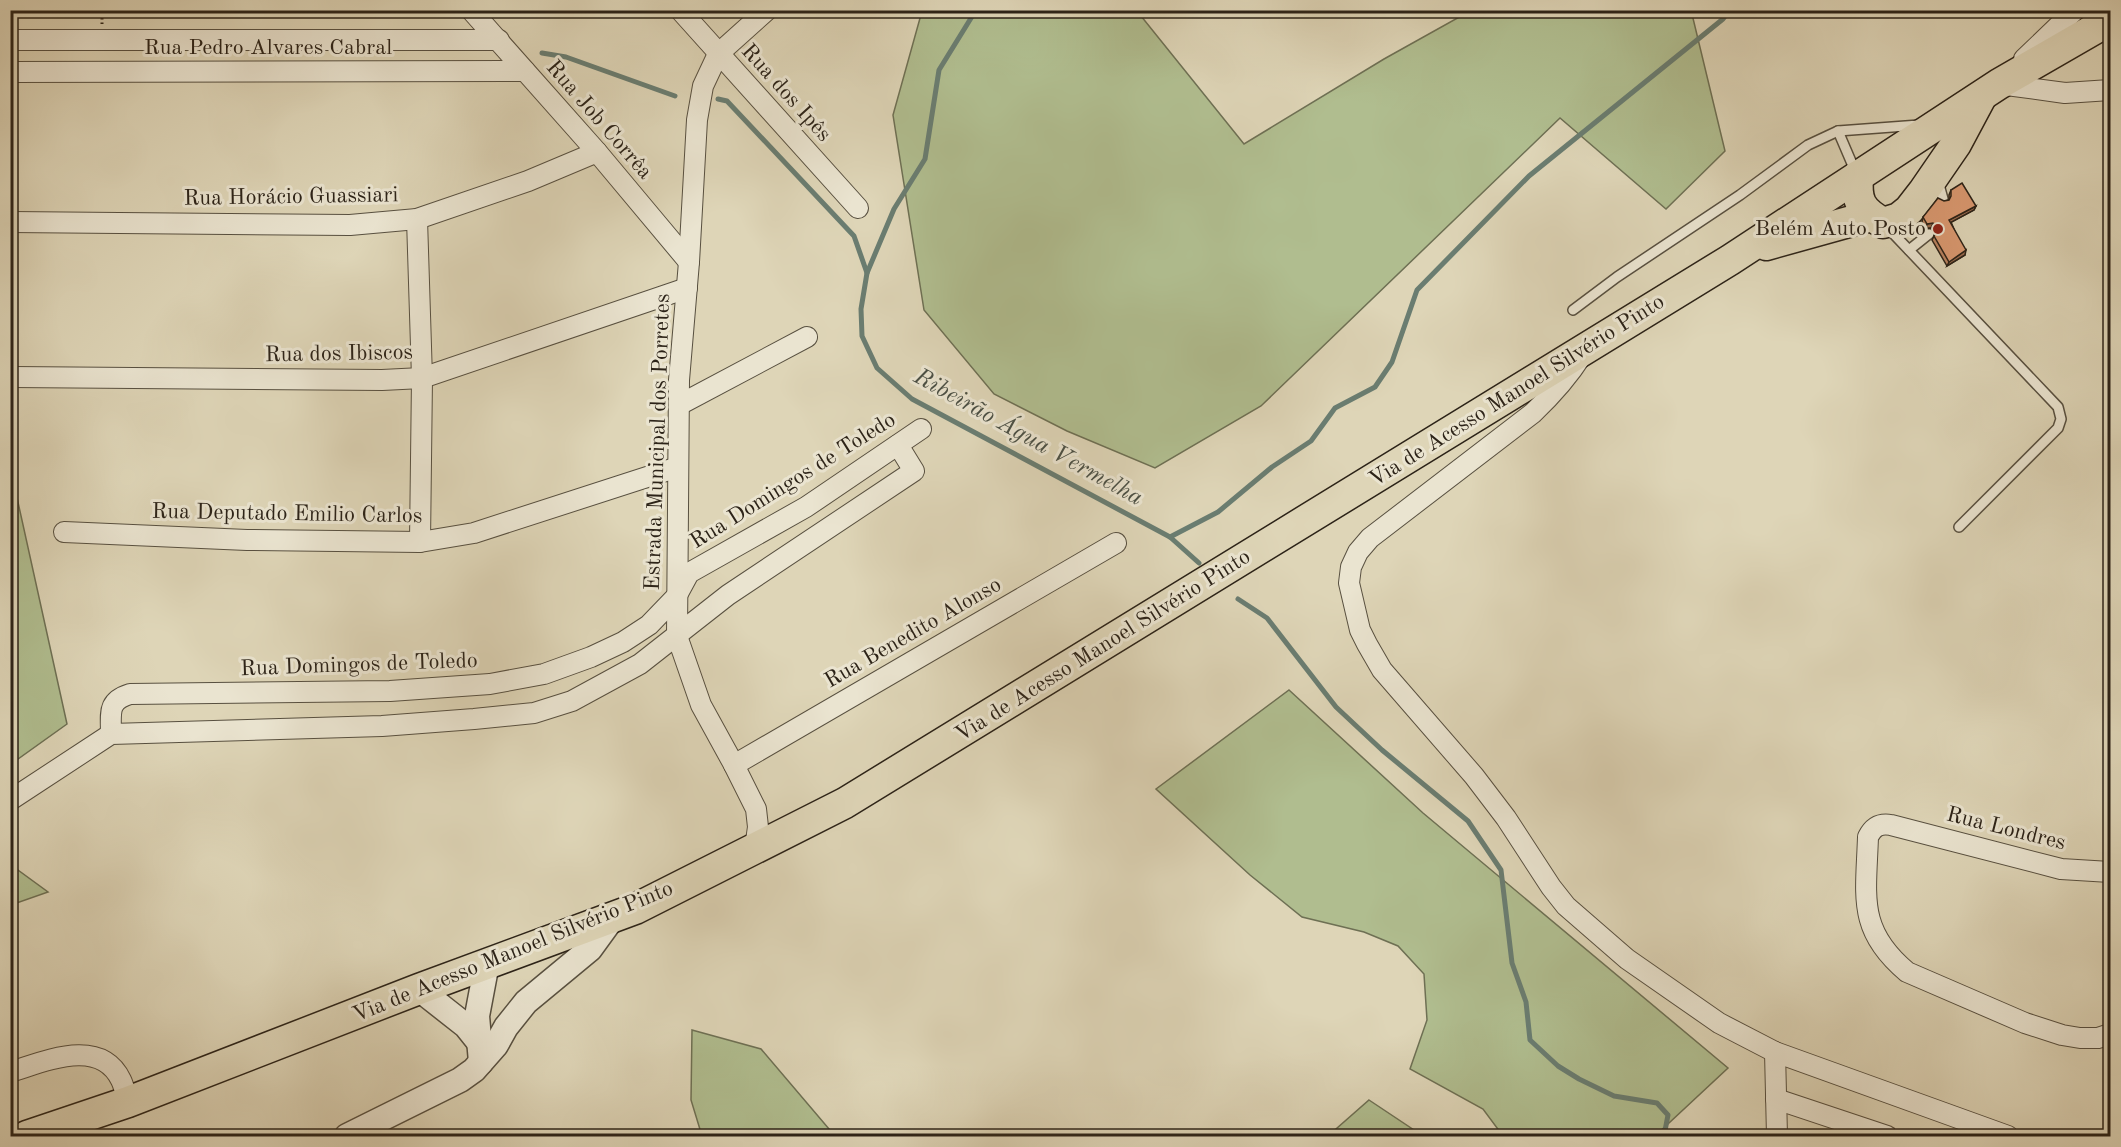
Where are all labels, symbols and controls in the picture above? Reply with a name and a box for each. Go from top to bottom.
street label: Rua Pedro Alvares Cabral [144,37,392,59]
street label: Rua dos Ipês [737,40,835,146]
street label: Rua Job Corrêa [542,56,656,184]
street label: Rua Horácio Guassiari [184,184,399,210]
place label: Belém Auto Posto [1755,218,1926,240]
marker: Belém Auto Posto [1931,222,1945,236]
street label: Via de Acesso Manoel Silvério Pinto [1366,291,1668,491]
street label: Estrada Municipal dos Porretes [642,293,674,591]
street label: Rua dos Ibiscos [265,342,413,366]
water label: Ribeirão Água Vermelha [909,360,1149,511]
street label: Rua Domingos de Toledo [686,409,900,553]
street label: Rua Deputado Emilio Carlos [152,501,422,527]
street label: Via de Acesso Manoel Silvério Pinto [952,546,1254,746]
street label: Rua Benedito Alonso [821,573,1005,693]
street label: Rua Domingos de Toledo [240,650,478,680]
street label: Rua Londres [1944,804,2068,854]
street label: Via de Acesso Manoel Silvério Pinto [350,877,676,1027]

